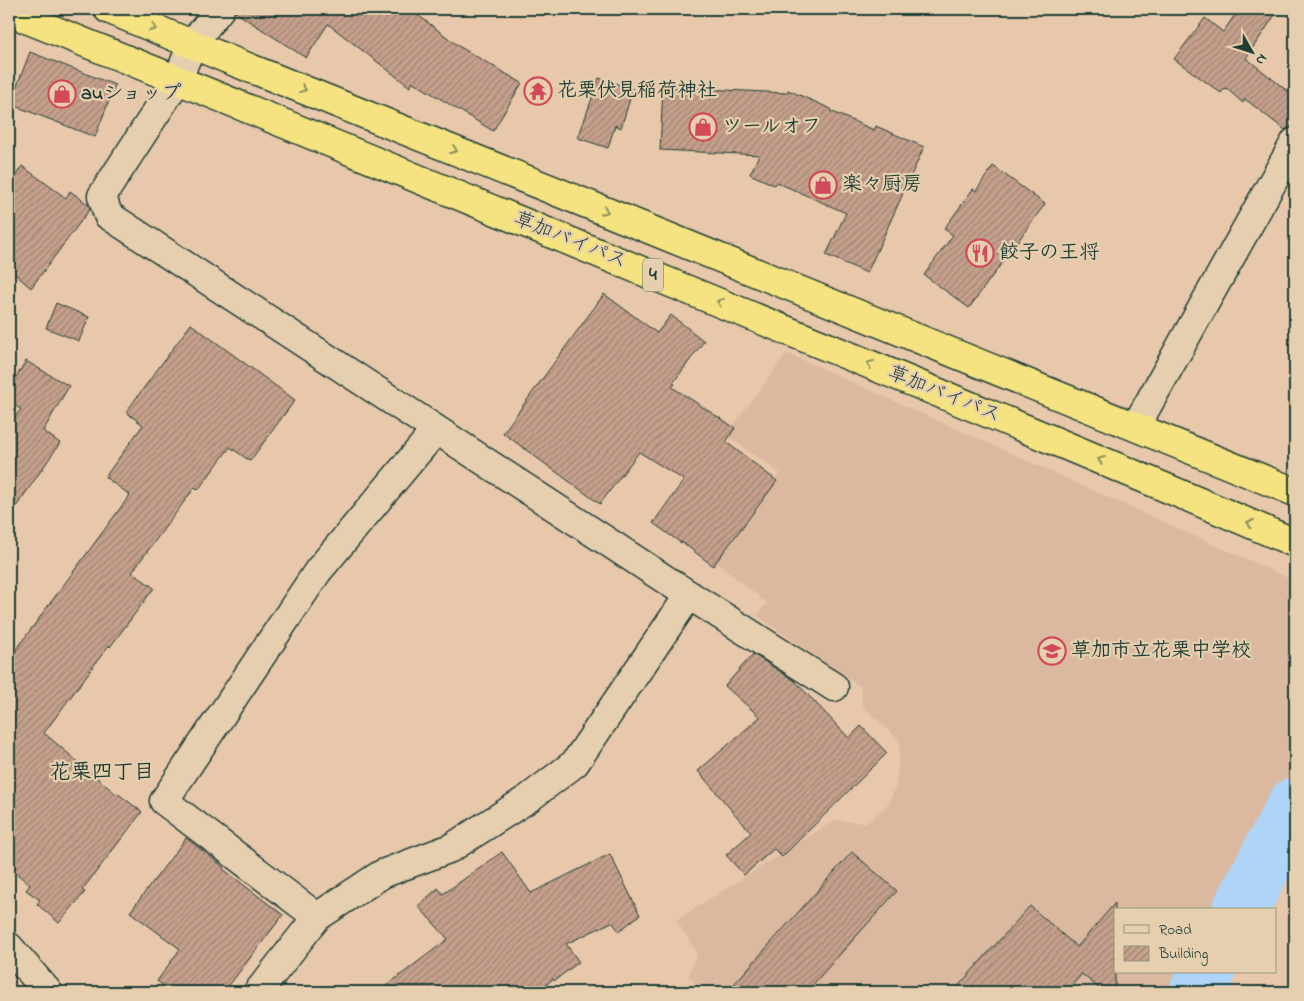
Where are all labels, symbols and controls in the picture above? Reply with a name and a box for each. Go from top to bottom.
one-way arrow [148,21,157,32]
north arrow [1226,28,1276,78]
text: N [1250,49,1272,70]
temple icon: 花栗伏見稲荷神社 [523,76,553,106]
place label: 花栗伏見稲荷神社 [557,77,717,106]
shop icon: auショップ [47,79,77,109]
place label: auショップ [81,80,182,109]
one-way arrow [298,83,307,94]
shop icon: ツールオフ [688,112,718,142]
place label: ツールオフ [722,113,821,142]
one-way arrow [449,144,458,154]
shop icon: 楽々厨房 [808,170,838,200]
place label: 楽々厨房 [842,171,922,200]
street label: 草加バイパス [509,205,631,277]
one-way arrow [600,205,608,215]
restaurant icon: 餃子の王将 [965,238,995,268]
place label: 餃子の王将 [999,239,1099,268]
road number: 4 [643,258,663,292]
one-way arrow [716,298,725,309]
street label: 草加バイパス [883,359,1005,431]
one-way arrow [866,360,875,371]
one-way arrow [1097,455,1106,466]
one-way arrow [1246,519,1255,530]
school or university icon: 草加市立花栗中学校 [1037,636,1067,666]
place label: 草加市立花栗中学校 [1071,637,1251,666]
district label: 花栗四丁目 [50,758,155,788]
legend [1114,908,1276,974]
text: Road [1159,919,1192,941]
text: Building [1158,943,1208,966]

